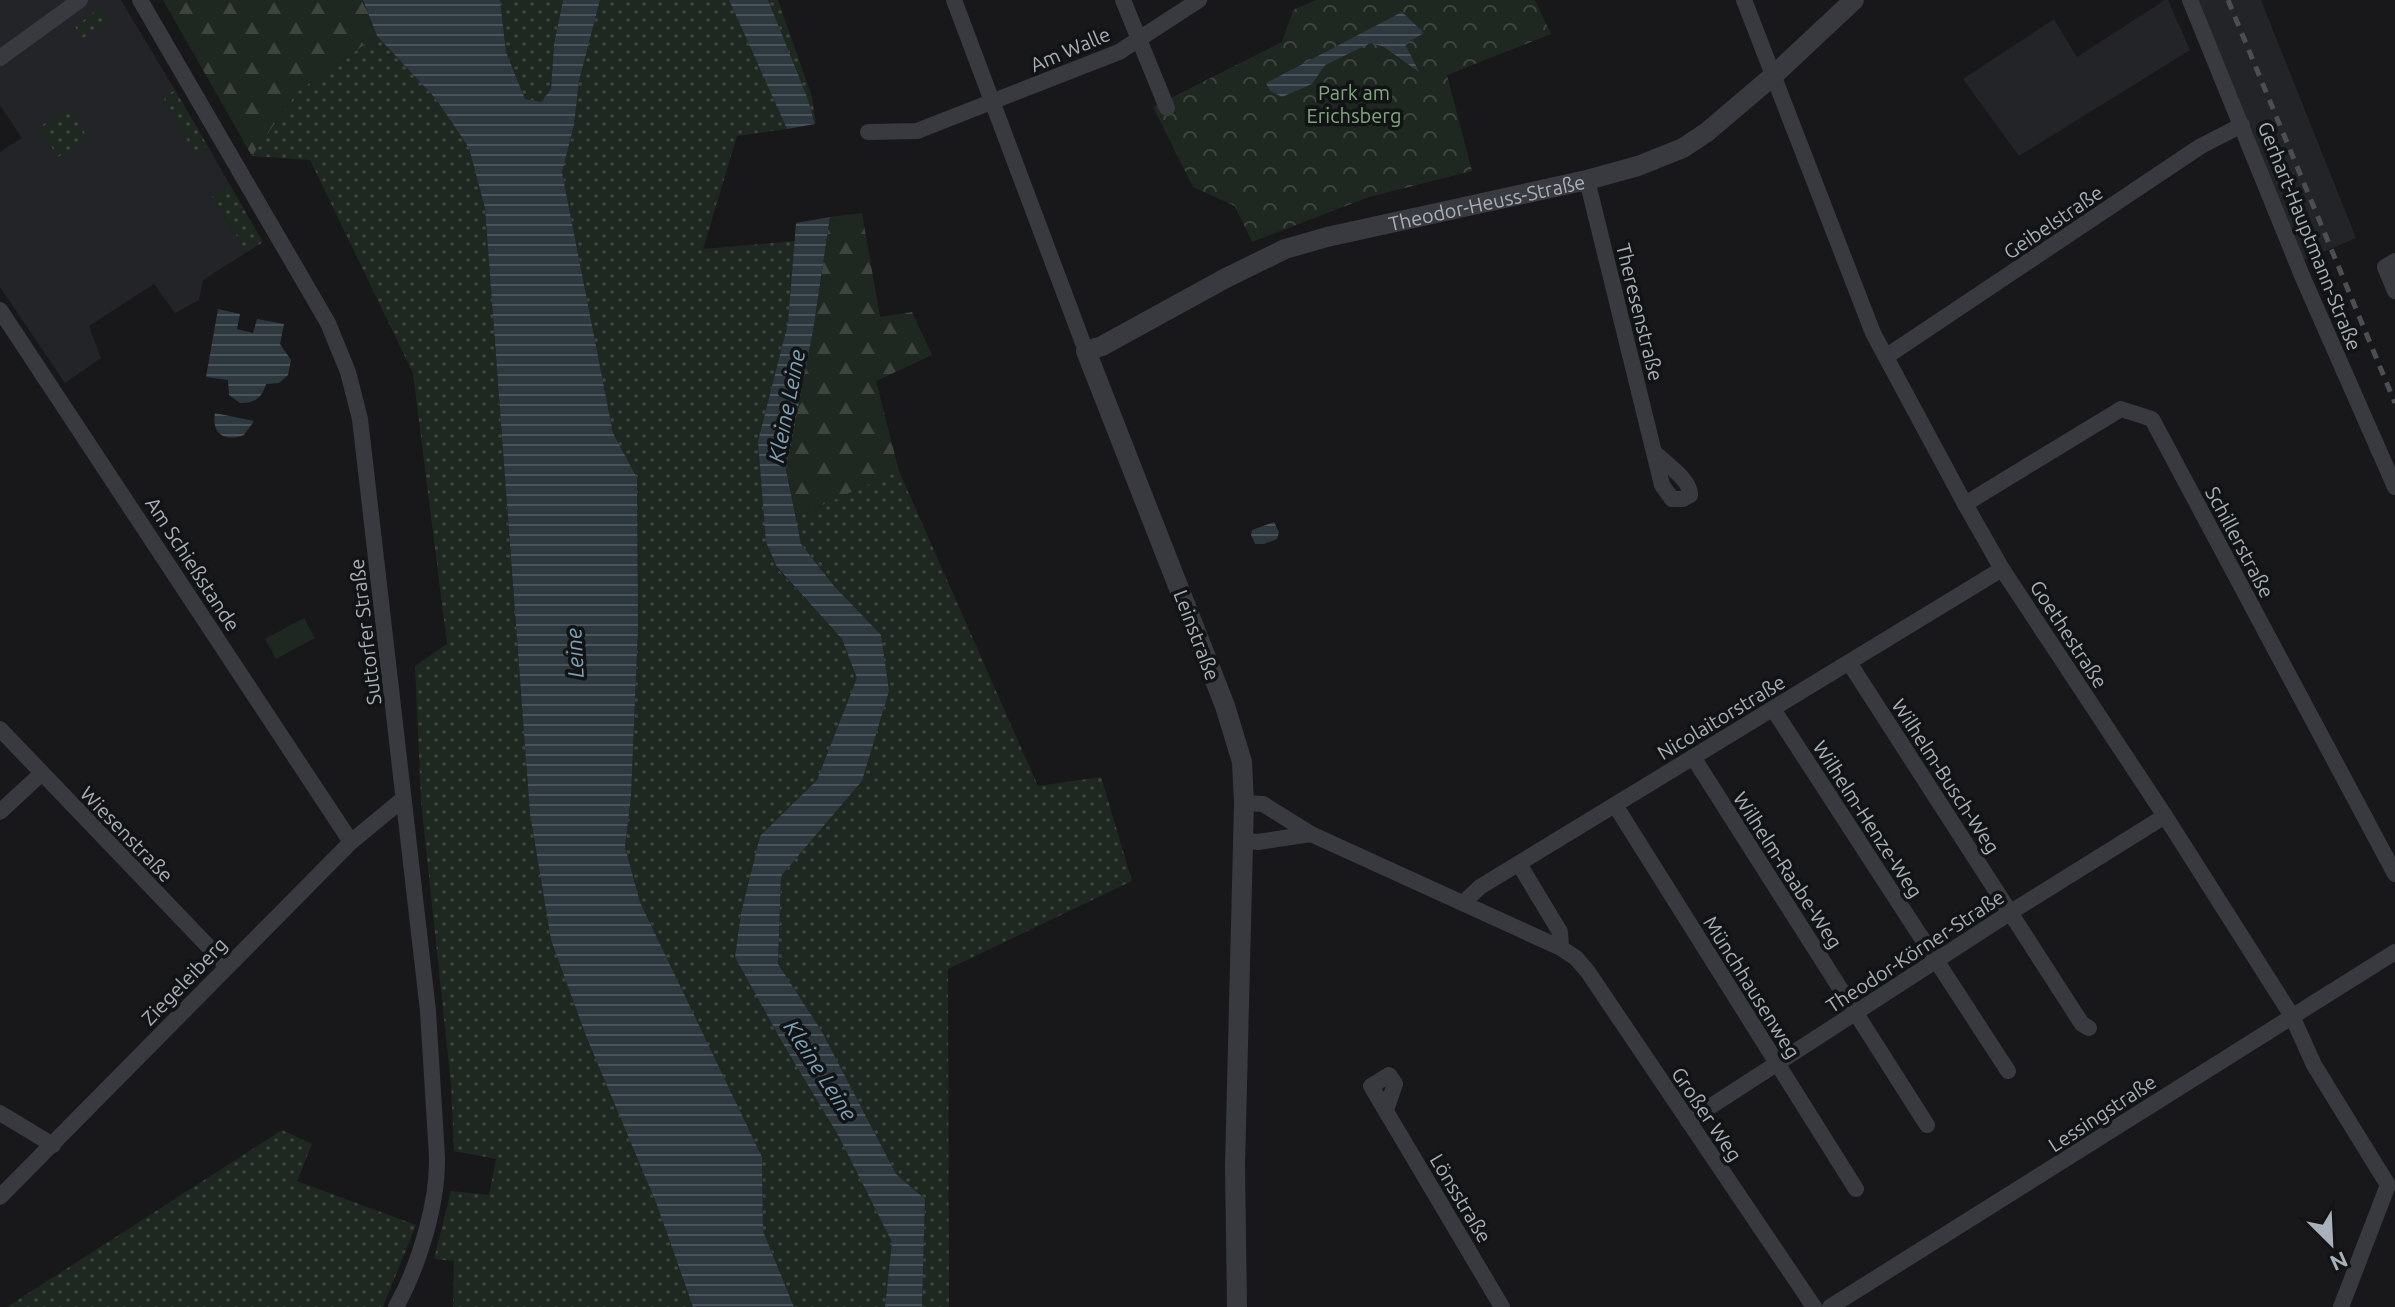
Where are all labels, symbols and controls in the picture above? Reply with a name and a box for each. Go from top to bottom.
street label: Am Walle [1027,22,1113,76]
park label: Park am Erichsberg [1307,81,1401,127]
street label: Gerhart-Hauptmann-Straße [2253,118,2367,354]
street label: Theodor-Heuss-Straße [1386,169,1587,235]
street label: Geibelstraße [1999,180,2107,264]
street label: Theresenstraße [1612,241,1668,383]
water label: Kleine Leine [763,347,809,465]
street label: Schillerstraße [2201,482,2279,602]
street label: Am Schießstande [141,493,245,635]
street label: Suttorfer Straße [345,558,385,706]
street label: Goethestraße [2026,576,2112,692]
street label: Leinstraße [1169,587,1225,683]
water label: Leine [560,627,588,679]
street label: Nicolaitorstraße [1653,670,1789,764]
street label: Wilhelm-Busch-Weg [1887,694,2005,858]
street label: Wilhelm-Henze-Weg [1809,736,1927,902]
street label: Wiesenstraße [76,782,178,886]
street label: Wilhelm-Raabe-Weg [1729,787,1847,953]
street label: Theodor-Körner-Straße [1822,885,2008,1017]
street label: Münchhausenweg [1699,912,1805,1062]
street label: Ziegeleiberg [137,932,231,1030]
water label: Kleine Leine [779,1015,863,1125]
street label: Großer Weg [1667,1063,1747,1165]
street label: Lessingstraße [2044,1070,2160,1156]
street label: Lönsstraße [1426,1149,1496,1247]
north arrow [2291,1203,2371,1283]
text: N [2327,1247,2352,1276]

